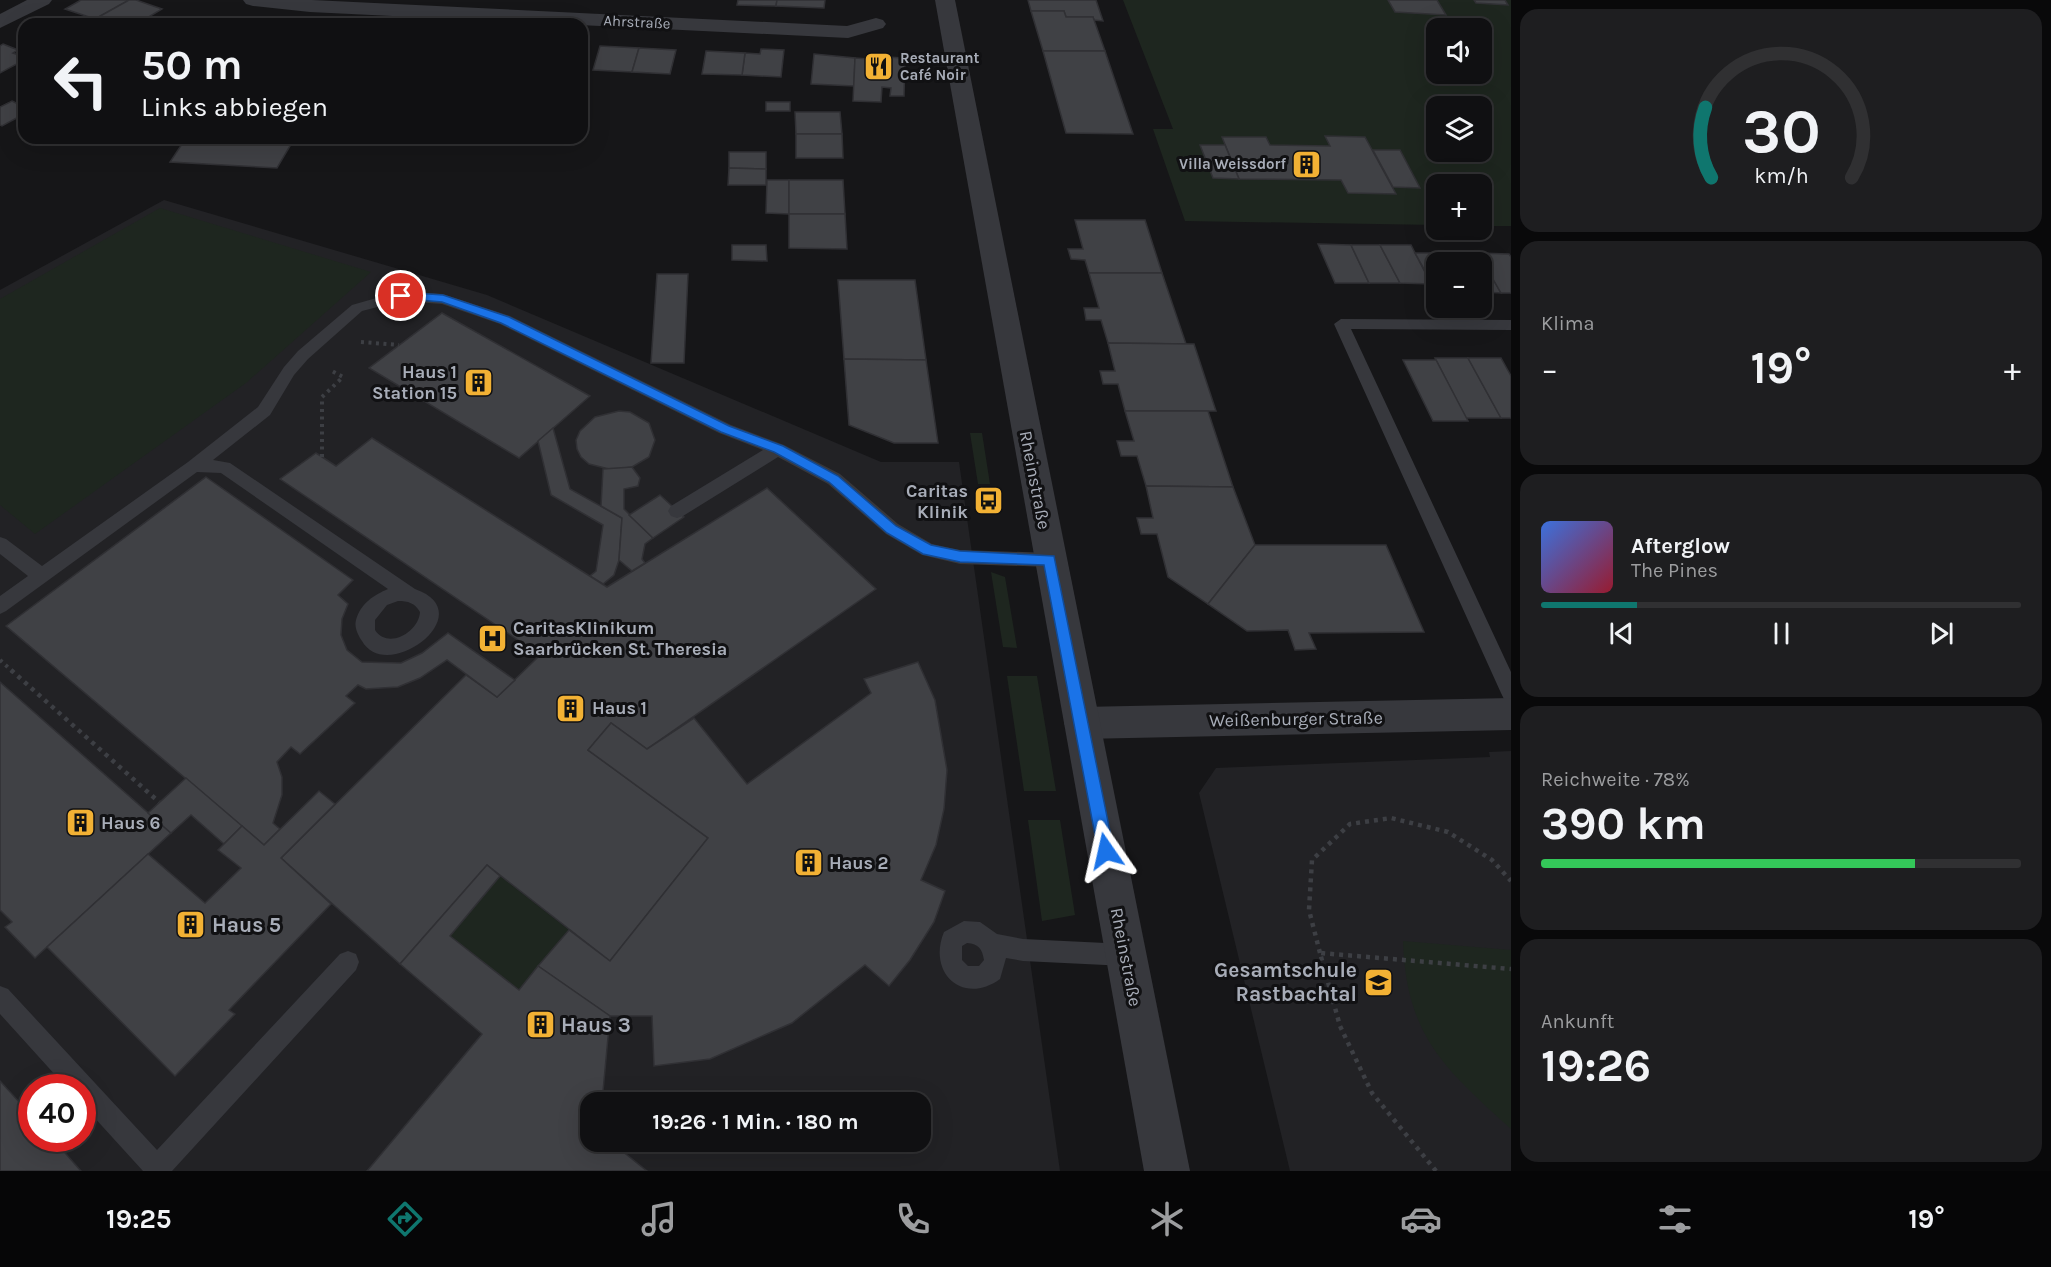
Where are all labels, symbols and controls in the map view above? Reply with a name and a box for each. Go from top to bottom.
street label: Ahrstraße [603,11,671,33]
map controls [1426,18,1492,318]
button: sound [1426,18,1492,84]
text: 50 m [141,40,243,90]
icon: left [42,42,120,120]
place label: Restaurant Café Noir [900,49,980,84]
restaurant icon: Restaurant Café Noir [863,51,895,83]
text: Links abbiegen [141,91,328,123]
text: 30 [1742,95,1820,168]
button: layers [1426,96,1492,162]
building icon: Villa Weissdorf [1291,148,1323,180]
place label: Villa Weissdorf [1179,155,1286,173]
text: km/h [1754,163,1808,188]
button: + [1426,174,1492,240]
button: − [1426,252,1492,318]
pin [375,270,426,321]
icon: arrive [384,279,417,312]
text: Klima [1541,312,1594,335]
text: 19° [1751,342,1811,394]
text: − [1541,350,1558,388]
text: + [2004,350,2021,388]
place label: Haus 1 Station 15 [372,361,457,404]
building icon: Haus 1 Station 15 [462,366,494,398]
street label: Rheinstraße [1015,429,1055,531]
place label: Caritas Klinik [906,480,968,523]
bus stop icon: Caritas Klinik [973,485,1005,517]
text: Afterglow [1631,533,1730,559]
text: The Pines [1631,559,1718,582]
place label: CaritasKlinikum Saarbrücken St. Theresia [513,617,727,660]
icon: previous [1605,617,1638,650]
icon: pause [1765,617,1798,650]
icon: next [1925,617,1958,650]
hospital icon: CaritasKlinikum Saarbrücken St. Theresia [476,622,508,654]
building icon: Haus 1 [555,692,587,724]
place label: Haus 1 [592,697,647,719]
street label: Weißenburger Straße [1209,706,1383,732]
text: Reichweite · 78% [1541,768,1690,791]
text: 390 km [1541,798,1706,850]
building icon: Haus 6 [64,807,96,839]
place label: Haus 6 [101,812,161,834]
position arrow [1074,819,1138,883]
building icon: Haus 2 [792,847,824,879]
place label: Haus 2 [829,852,888,874]
street label: Rheinstraße [1106,906,1146,1008]
building icon: Haus 5 [175,909,207,941]
place label: Haus 5 [212,913,281,937]
place label: Gesamtschule Rastbachtal [1214,958,1357,1006]
school or university icon: Gesamtschule Rastbachtal [1362,966,1394,998]
building icon: Haus 3 [524,1009,556,1041]
text: Ankunft [1541,1010,1614,1033]
place label: Haus 3 [561,1013,631,1037]
text: 19:26 [1541,1040,1651,1092]
speed limit sign: 40 [18,1074,96,1152]
text: 19:26 · 1 Min. · 180 m [652,1109,859,1135]
icon: directions [384,1198,426,1240]
icon: music [638,1198,680,1240]
icon: phone [892,1198,934,1240]
icon: climate [1146,1198,1188,1240]
icon: car [1400,1198,1442,1240]
icon: filters [1654,1198,1696,1240]
text: 19:25 [106,1203,171,1235]
text: 19° [1908,1203,1945,1235]

